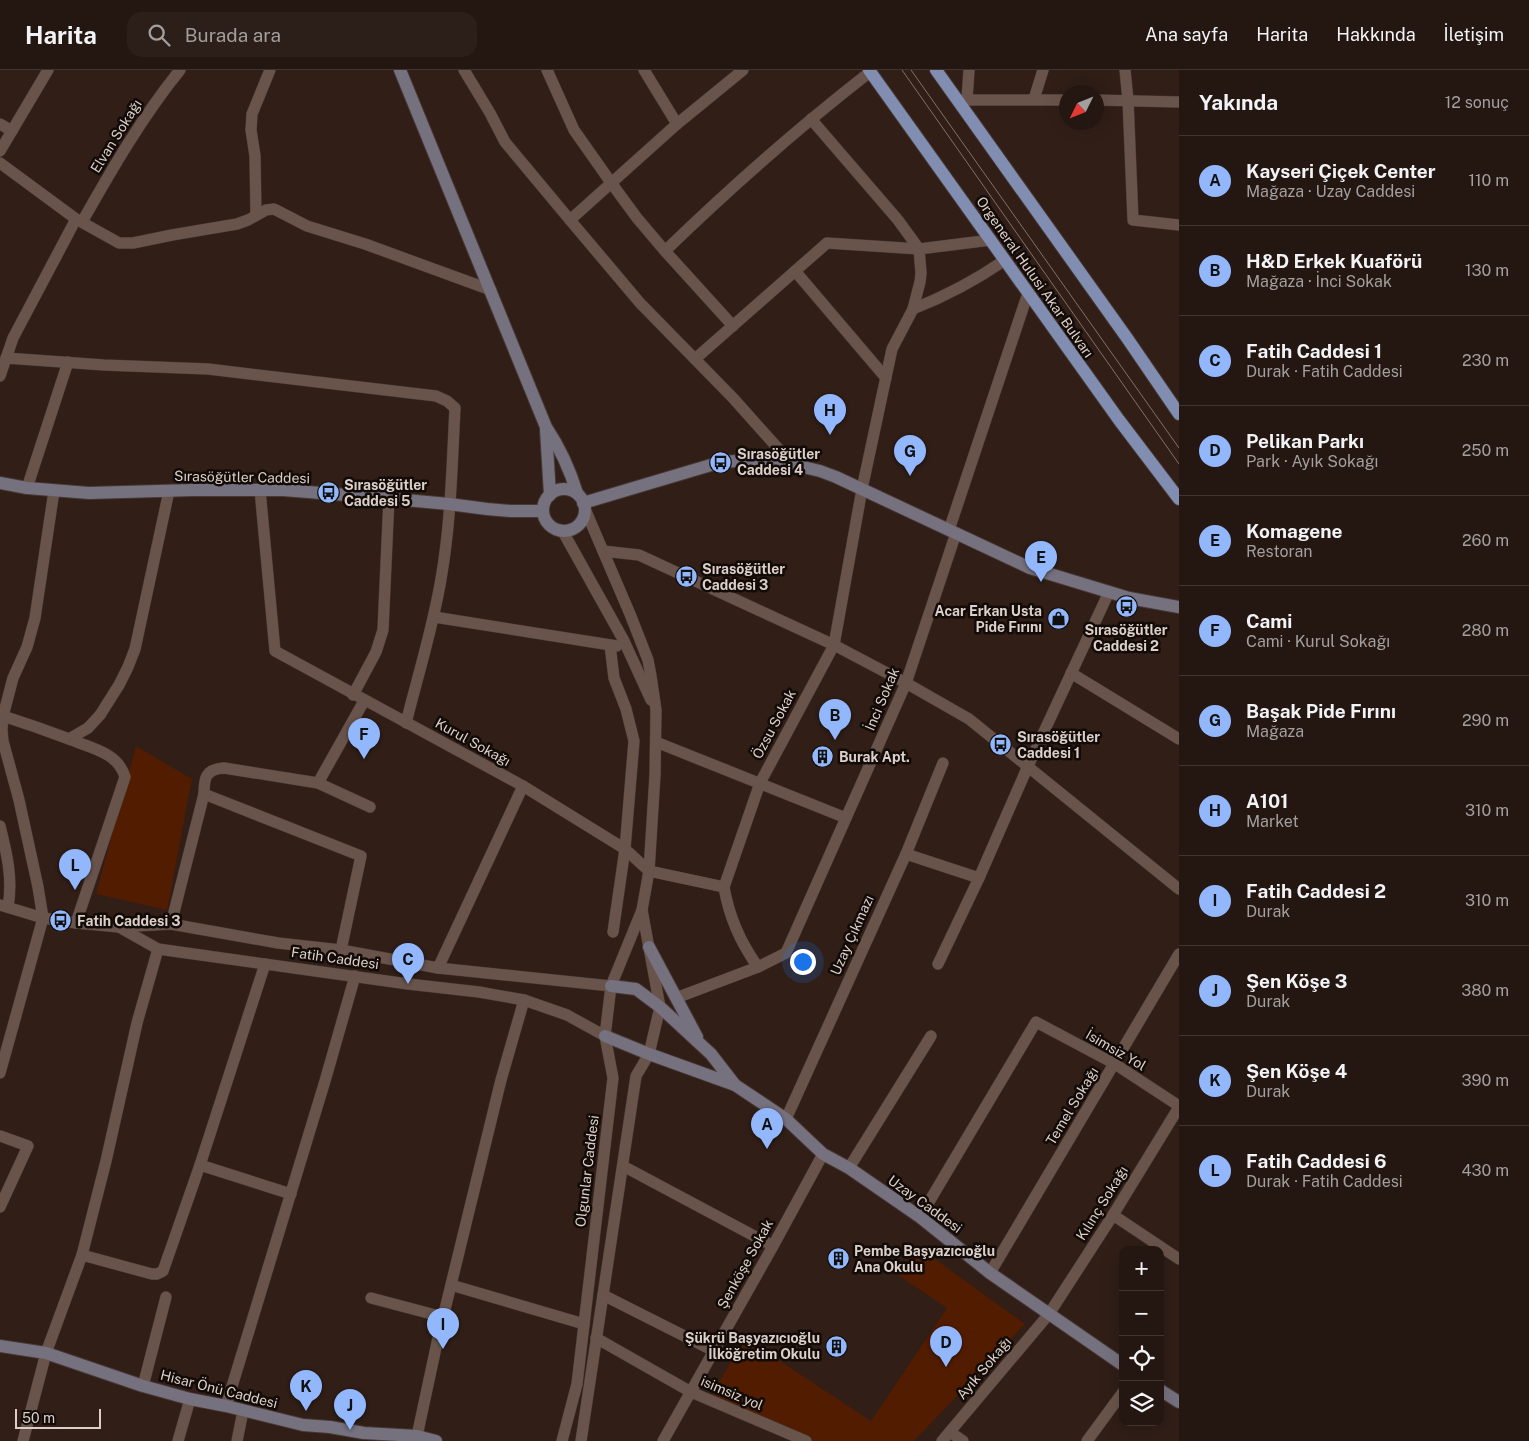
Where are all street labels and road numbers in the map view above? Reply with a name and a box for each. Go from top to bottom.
street label: Elvan Sokağı [87,96,145,176]
street label: Orgeneral Hulusi Akar Bulvarı [973,193,1097,361]
street label: Sırasöğütler Caddesi [174,468,310,486]
street label: İnci Sokak [860,664,902,733]
street label: Özsu Sokak [747,686,799,761]
street label: Kurul Sokağı [433,715,513,769]
street label: Uzay Çıkmazı [827,893,877,977]
street label: Fatih Caddesi [290,944,380,972]
street label: İsimsiz Yol [1083,1025,1150,1074]
street label: Temel Sokağı [1043,1064,1101,1148]
street label: Olgunlar Caddesi [572,1114,602,1228]
street label: Kılınç Sokağı [1073,1163,1131,1243]
street label: Uzay Caddesi [885,1172,965,1236]
street label: Şenköşe Sokak [714,1216,776,1311]
street label: Ayık Sokağı [953,1334,1015,1402]
street label: Hisar Önü Caddesi [159,1365,280,1411]
street label: isimsiz yol [698,1373,766,1413]

